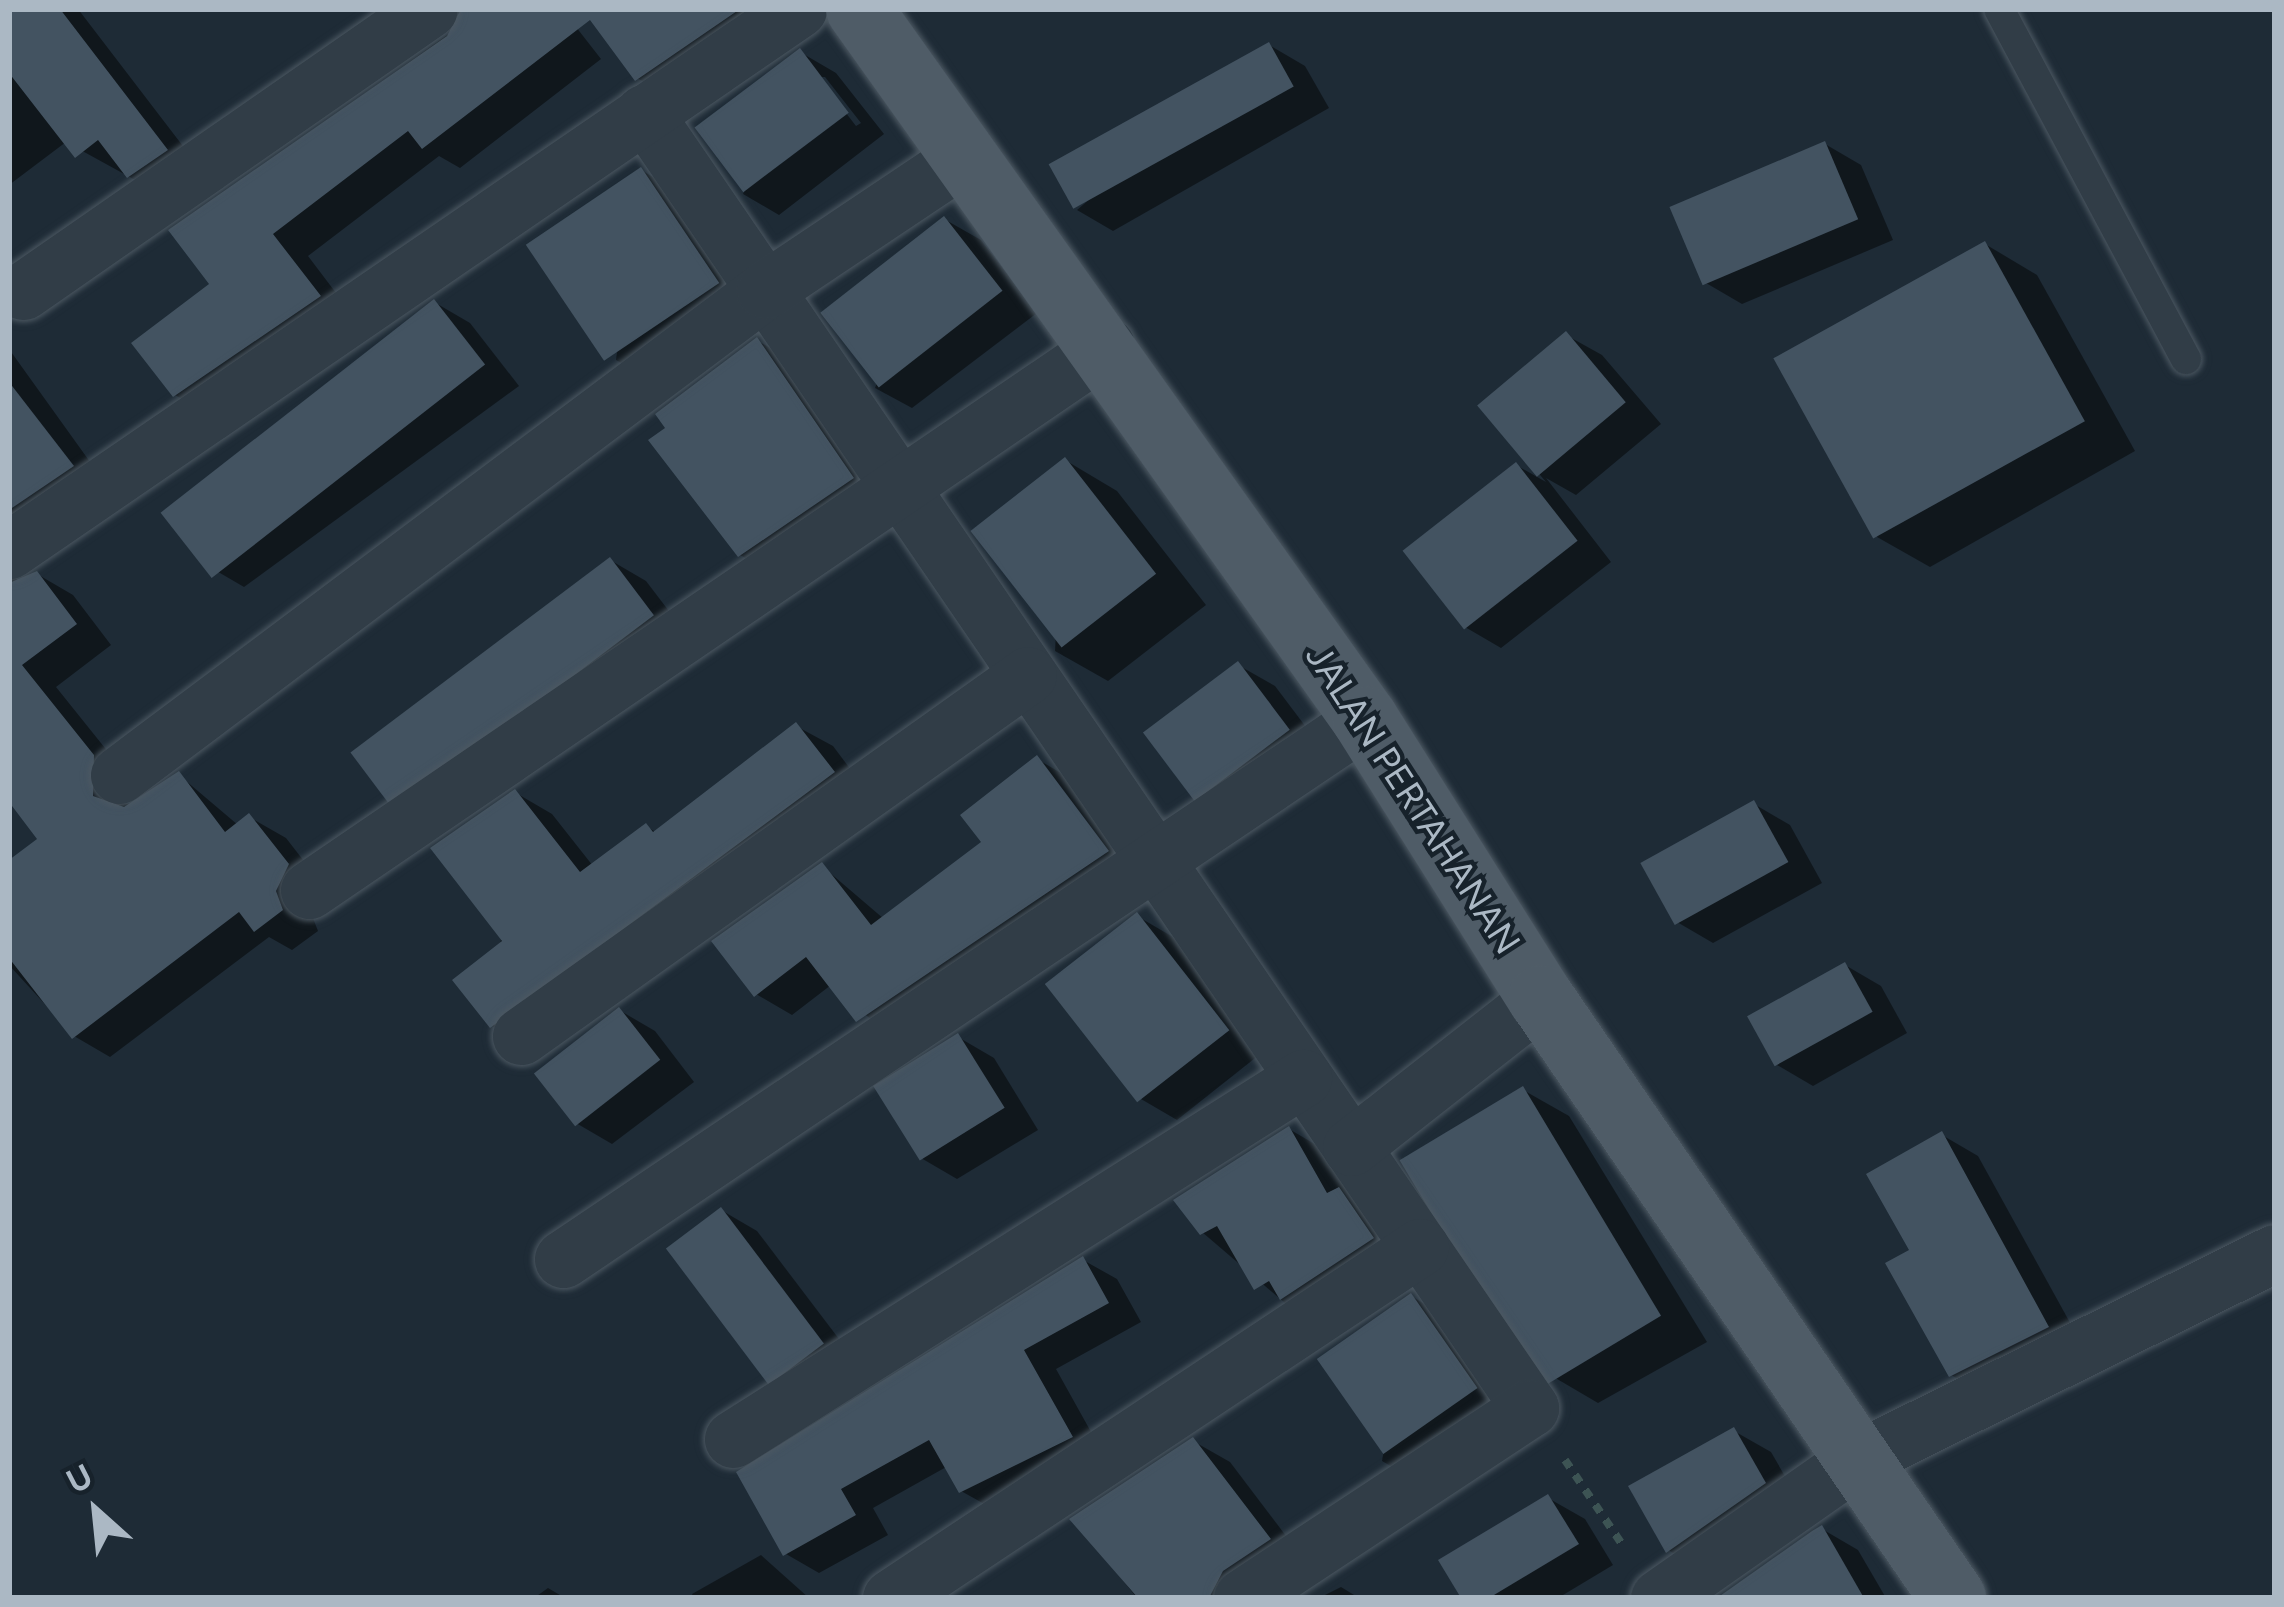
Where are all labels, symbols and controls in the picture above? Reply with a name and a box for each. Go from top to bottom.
street label: JALAN PERTAHANAN [1297,636,1529,962]
north arrow [36,1451,156,1571]
text: U [60,1456,99,1501]

